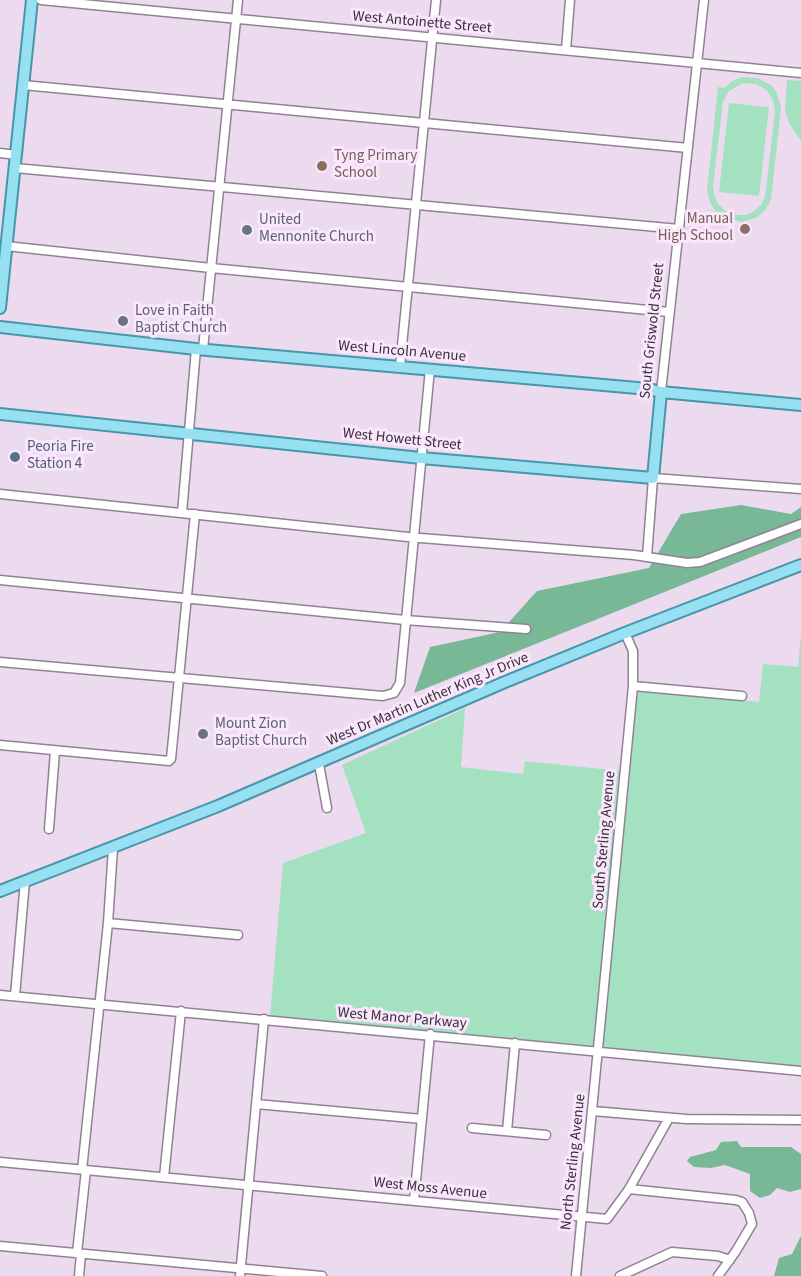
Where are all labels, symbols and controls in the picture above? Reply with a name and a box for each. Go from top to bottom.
street label: West Antoinette Street [352,8,492,38]
place label: Tyng Primary School [334,148,417,183]
marker: Tyng Primary School [315,159,329,173]
place label: Manual High School [658,211,733,246]
place label: United Mennonite Church [259,212,374,247]
marker: Manual High School [738,222,752,236]
marker: United Mennonite Church [240,223,254,237]
street label: South Griswold Street [637,262,669,400]
place label: Love in Faith Baptist Church [135,303,227,338]
marker: Love in Faith Baptist Church [116,314,130,328]
street label: West Lincoln Avenue [337,337,467,367]
street label: West Howett Street [342,425,462,455]
place label: Peoria Fire Station 4 [27,439,94,474]
marker: Peoria Fire Station 4 [8,450,22,464]
street label: West Dr Martin Luther King Jr Drive [324,649,532,751]
place label: Mount Zion Baptist Church [215,716,307,751]
marker: Mount Zion Baptist Church [196,727,210,741]
street label: South Sterling Avenue [590,770,620,910]
street label: West Manor Parkway [337,1004,467,1034]
street label: North Sterling Avenue [558,1093,590,1231]
street label: West Moss Avenue [372,1174,488,1204]

